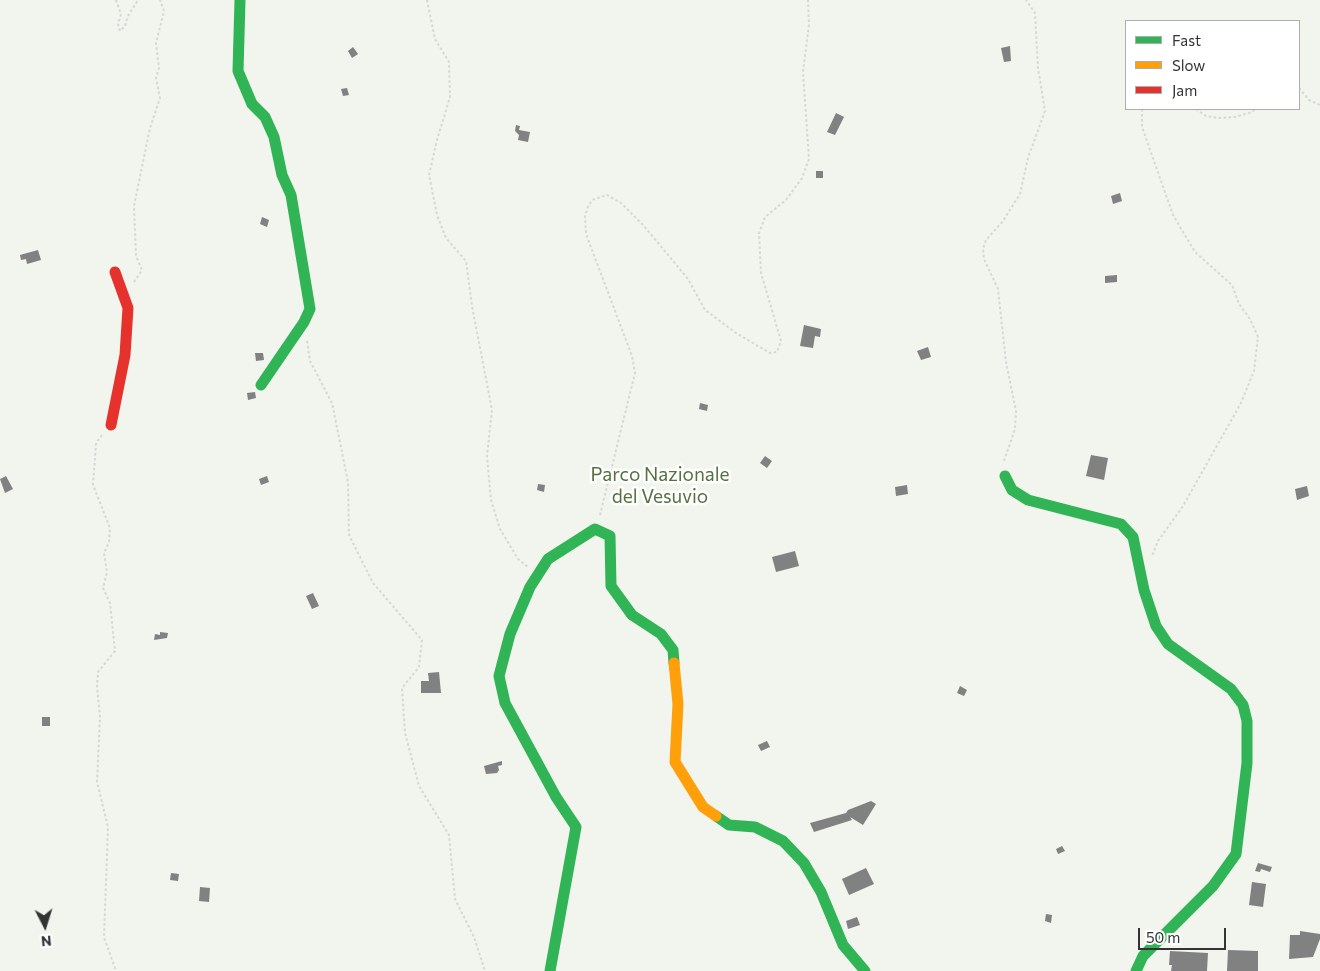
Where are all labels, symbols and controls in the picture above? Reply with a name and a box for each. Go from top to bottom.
legend [1125,20,1300,110]
text: Fast [1172,31,1201,49]
text: Slow [1172,56,1205,74]
text: Jam [1172,81,1197,99]
park label: Parco Nazionale del Vesuvio [590,464,730,508]
north arrow [20,901,70,951]
scale bar [1140,918,1228,950]
text: 50 m [1146,928,1180,946]
text: N [40,933,52,950]

